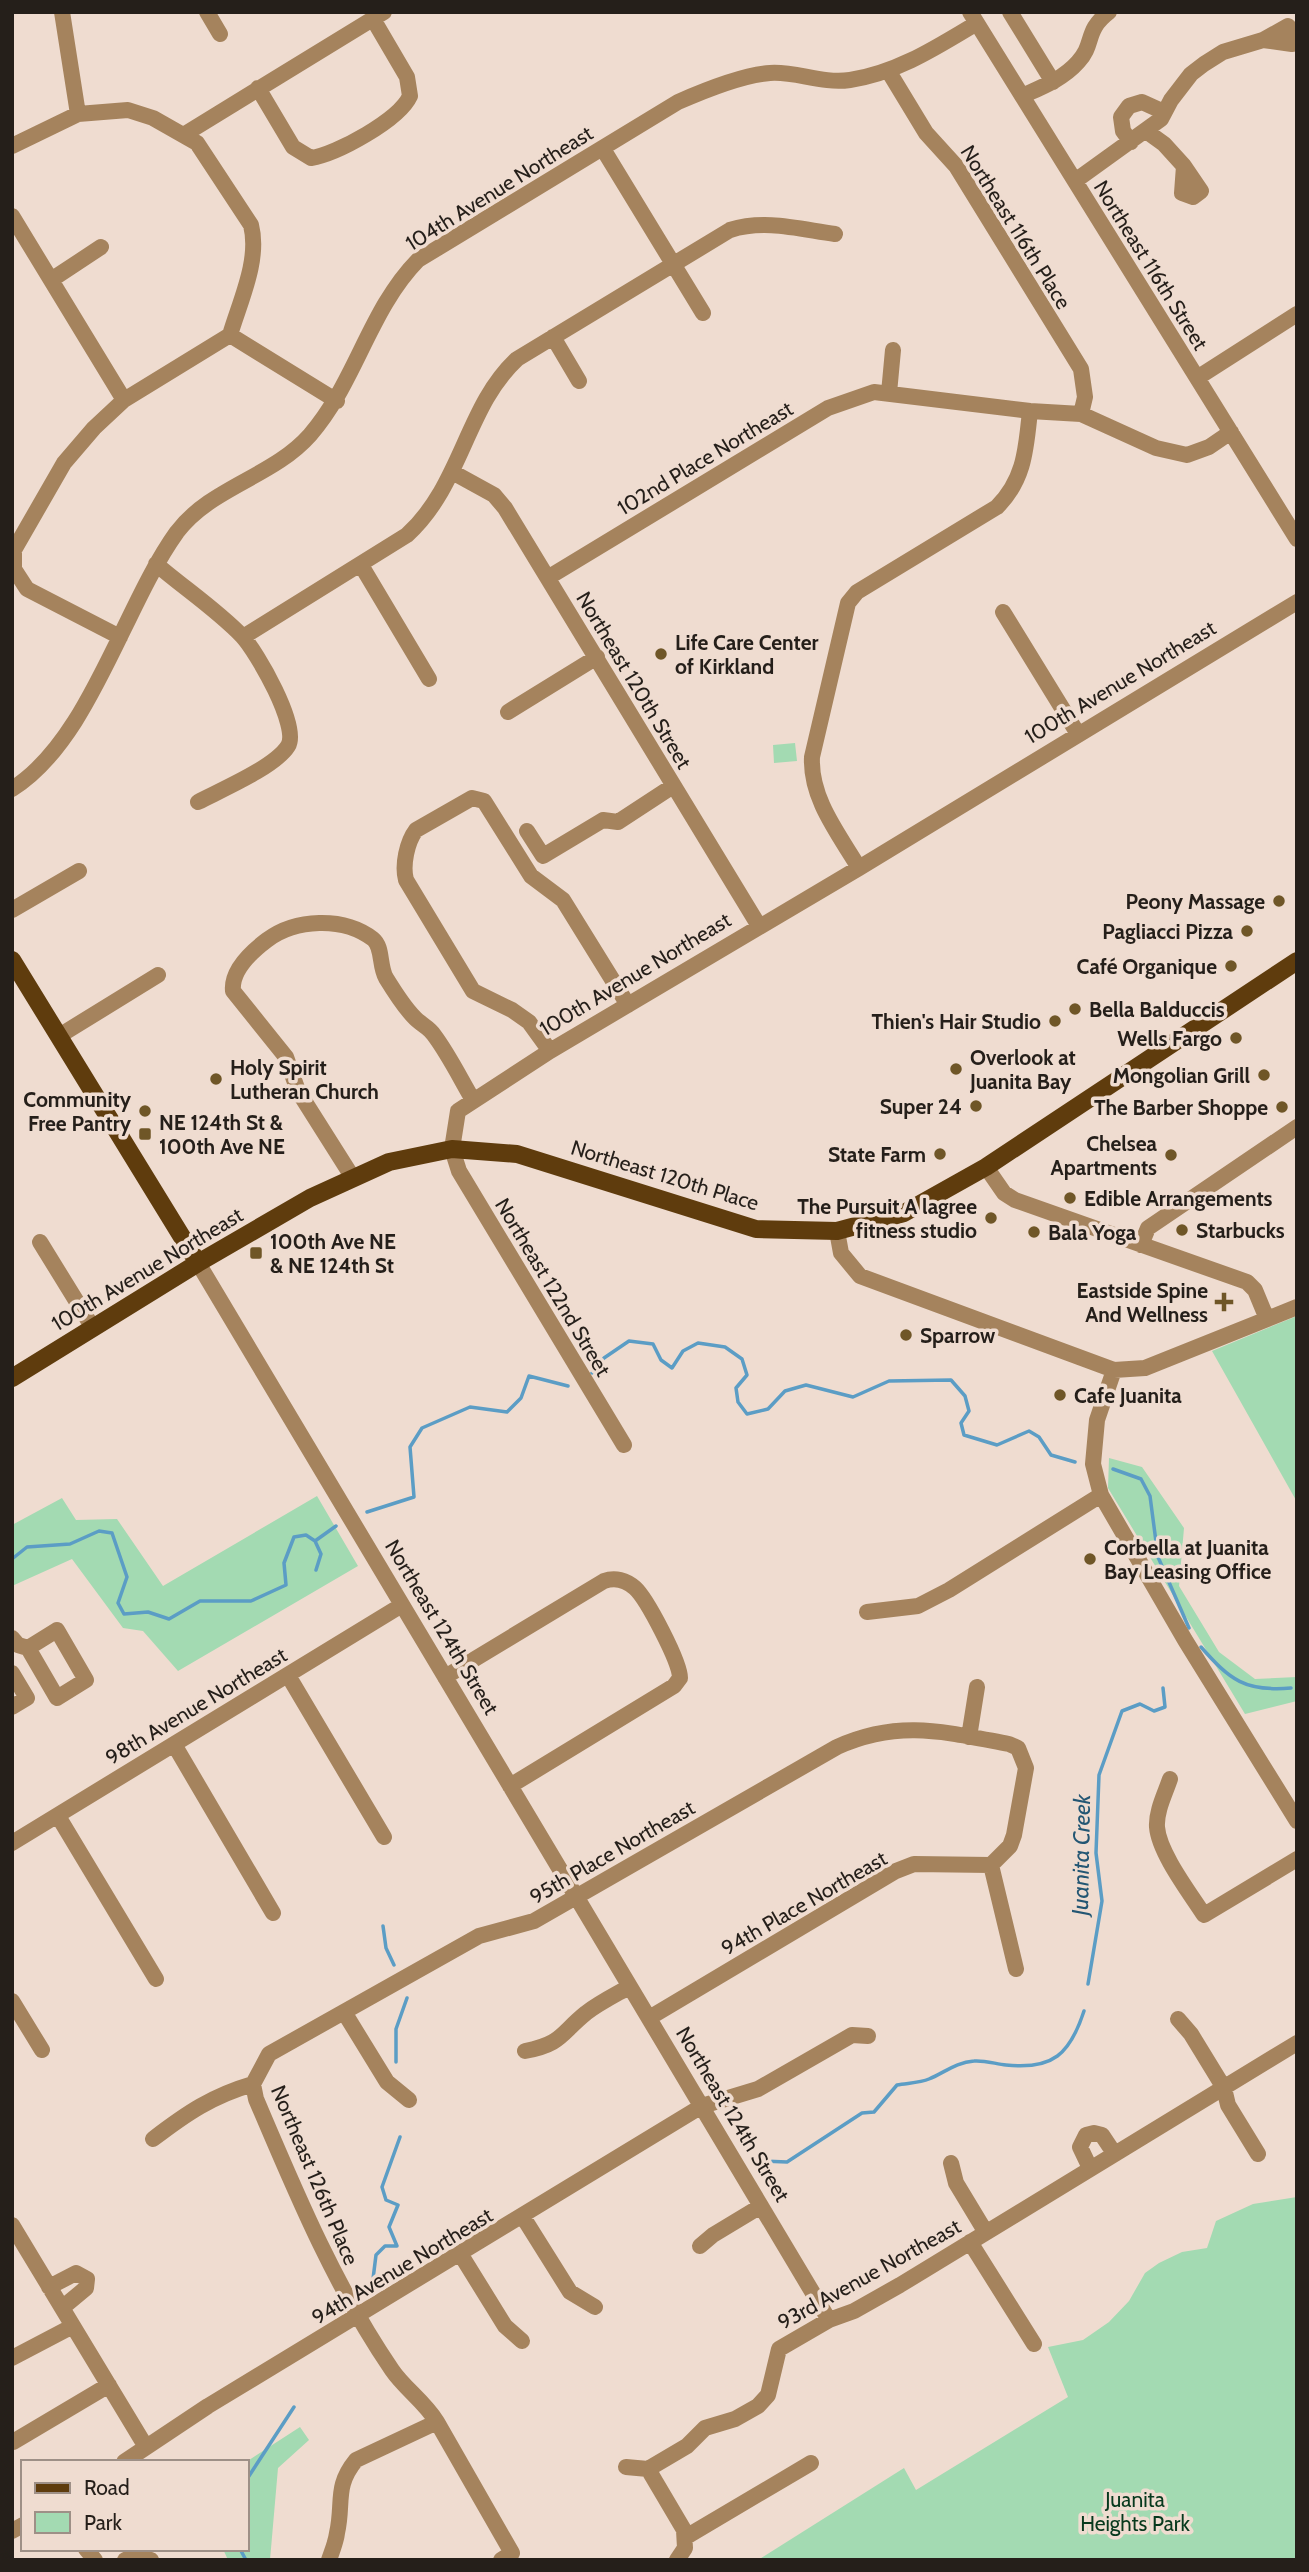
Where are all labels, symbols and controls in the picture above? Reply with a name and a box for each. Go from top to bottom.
street label: 104th Avenue Northeast [401,120,597,256]
street label: Northeast 116th Place [955,141,1077,314]
street label: Northeast 116th Street [1089,176,1213,354]
street label: 102nd Place Northeast [613,396,797,520]
street label: Northeast 120th Street [571,587,697,773]
street label: 100th Avenue Northeast [1020,615,1220,749]
place label: Life Care Center of Kirkland [675,630,819,679]
marker: Life Care Center of Kirkland [653,646,669,662]
place label: Peony Massage [1125,889,1265,914]
marker: Peony Massage [1271,893,1287,909]
street label: 100th Avenue Northeast [535,907,735,1041]
place label: Pagliacci Pizza [1102,919,1234,944]
marker: Pagliacci Pizza [1239,923,1255,939]
place label: Café Organique [1077,954,1217,979]
marker: Café Organique [1223,958,1239,974]
place label: Bella Balduccis [1089,997,1225,1022]
marker: Bella Balduccis [1067,1001,1083,1017]
place label: Thien's Hair Studio [872,1009,1041,1034]
marker: Thien's Hair Studio [1047,1013,1063,1029]
place label: Wells Fargo [1117,1026,1222,1051]
marker: Wells Fargo [1228,1030,1244,1046]
place label: Overlook at Juanita Bay [969,1045,1076,1094]
place label: Holy Spirit Lutheran Church [230,1055,379,1104]
marker: Overlook at Juanita Bay [948,1061,964,1077]
place label: Mongolian Grill [1113,1063,1250,1088]
marker: Mongolian Grill [1256,1067,1272,1083]
marker: Holy Spirit Lutheran Church [208,1071,224,1087]
place label: Community Free Pantry [23,1087,132,1136]
place label: Super 24 [880,1094,962,1119]
place label: The Barber Shoppe [1094,1095,1268,1120]
marker: Super 24 [968,1098,984,1114]
marker: The Barber Shoppe [1274,1099,1290,1115]
marker: Community Free Pantry [137,1103,153,1119]
place label: NE 124th St & 100th Ave NE [159,1110,285,1159]
marker: NE 124th St & 100th Ave NE [137,1126,153,1142]
place label: Chelsea Apartments [1051,1131,1158,1180]
street label: Northeast 120th Place [568,1135,762,1216]
place label: State Farm [828,1142,926,1167]
marker: State Farm [932,1146,948,1162]
marker: Chelsea Apartments [1163,1147,1179,1163]
place label: Edible Arrangements [1084,1186,1273,1211]
marker: Edible Arrangements [1062,1190,1078,1206]
street label: Northeast 122nd Street [490,1193,616,1381]
place label: The Pursuit A lagree fitness studio [797,1194,977,1243]
street label: 100th Avenue Northeast [47,1202,247,1336]
marker: The Pursuit A lagree fitness studio [983,1210,999,1226]
place label: Starbucks [1196,1218,1285,1243]
place label: Bala Yoga [1048,1220,1137,1245]
marker: Starbucks [1174,1222,1190,1238]
marker: Bala Yoga [1026,1224,1042,1240]
place label: 100th Ave NE & NE 124th St [270,1229,396,1278]
marker: 100th Ave NE & NE 124th St [248,1245,264,1261]
place label: Eastside Spine And Wellness [1077,1278,1208,1327]
marker: Eastside Spine And Wellness [1214,1292,1234,1312]
place label: Sparrow [920,1323,996,1348]
marker: Sparrow [898,1327,914,1343]
place label: Cafe Juanita [1074,1383,1182,1408]
marker: Cafe Juanita [1052,1387,1068,1403]
street label: Northeast 124th Street [380,1535,504,1719]
place label: Corbella at Juanita Bay Leasing Office [1104,1535,1271,1584]
marker: Corbella at Juanita Bay Leasing Office [1082,1551,1098,1567]
street label: 98th Avenue Northeast [101,1642,291,1770]
water label: Juanita Creek [1066,1793,1096,1918]
street label: 95th Place Northeast [525,1795,699,1909]
street label: 94th Place Northeast [717,1845,891,1961]
street label: Northeast 124th Street [671,2022,795,2206]
street label: Northeast 126th Place [266,2082,364,2269]
street label: 94th Avenue Northeast [307,2202,497,2330]
street label: 93rd Avenue Northeast [773,2213,965,2335]
legend [21,2460,248,2551]
text: Road [84,2475,130,2500]
park label: Juanita Heights Park [1080,2487,1190,2536]
text: Park [84,2510,122,2535]

